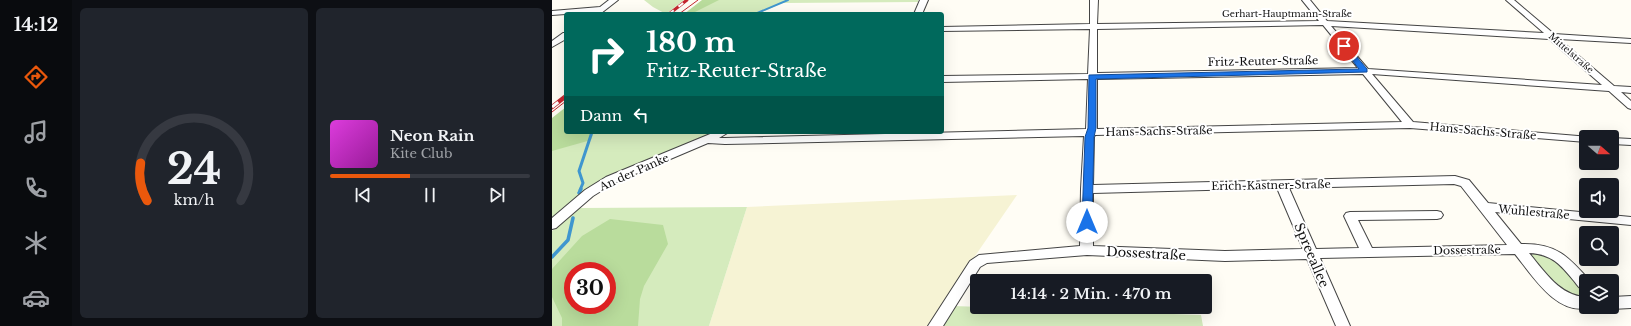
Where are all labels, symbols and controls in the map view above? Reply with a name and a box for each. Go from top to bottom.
street label: Gerhart-Hauptmann-Straße [1222,8,1352,19]
text: 14:12 [14,14,58,36]
text: 180 m [646,25,736,60]
icon: right [580,28,632,80]
pin [1327,29,1361,63]
street label: Mittelstraße [1547,30,1596,75]
icon: arrive [1333,35,1355,57]
street label: Fritz-Reuter-Straße [1208,53,1318,69]
text: Fritz-Reuter-Straße [646,60,827,82]
icon: directions [22,63,50,91]
icon: left [630,104,652,126]
text: Dann [580,106,622,125]
icon: music [22,118,50,146]
street label: Hans-Sachs-Straße [1429,119,1537,143]
street label: Hans-Sachs-Straße [1105,123,1213,139]
text: Neon Rain [390,126,474,145]
north arrow [1579,130,1619,170]
map controls [1579,130,1619,314]
text: 24 [167,144,221,195]
text: Kite Club [390,145,453,162]
street label: An der Panke [596,150,671,194]
icon: phone [22,174,50,202]
street label: Erich-Kästner-Straße [1211,177,1331,193]
button: sound [1579,178,1619,218]
icon: previous [352,184,374,206]
icon: pause [419,184,441,206]
icon: next [486,184,508,206]
text: km/h [174,191,214,209]
position arrow [1066,201,1108,243]
street label: Wuhlestraße [1497,202,1570,222]
street label: Spreeallee [1290,220,1333,290]
button: search [1579,226,1619,266]
icon: climate [22,229,50,257]
street label: Dossestraße [1433,242,1501,258]
street label: Dossestraße [1106,243,1186,264]
speed limit sign: 30 [564,262,616,314]
button: layers [1579,274,1619,314]
icon: car [22,284,50,312]
text: 14:14 · 2 Min. · 470 m [1011,284,1171,303]

